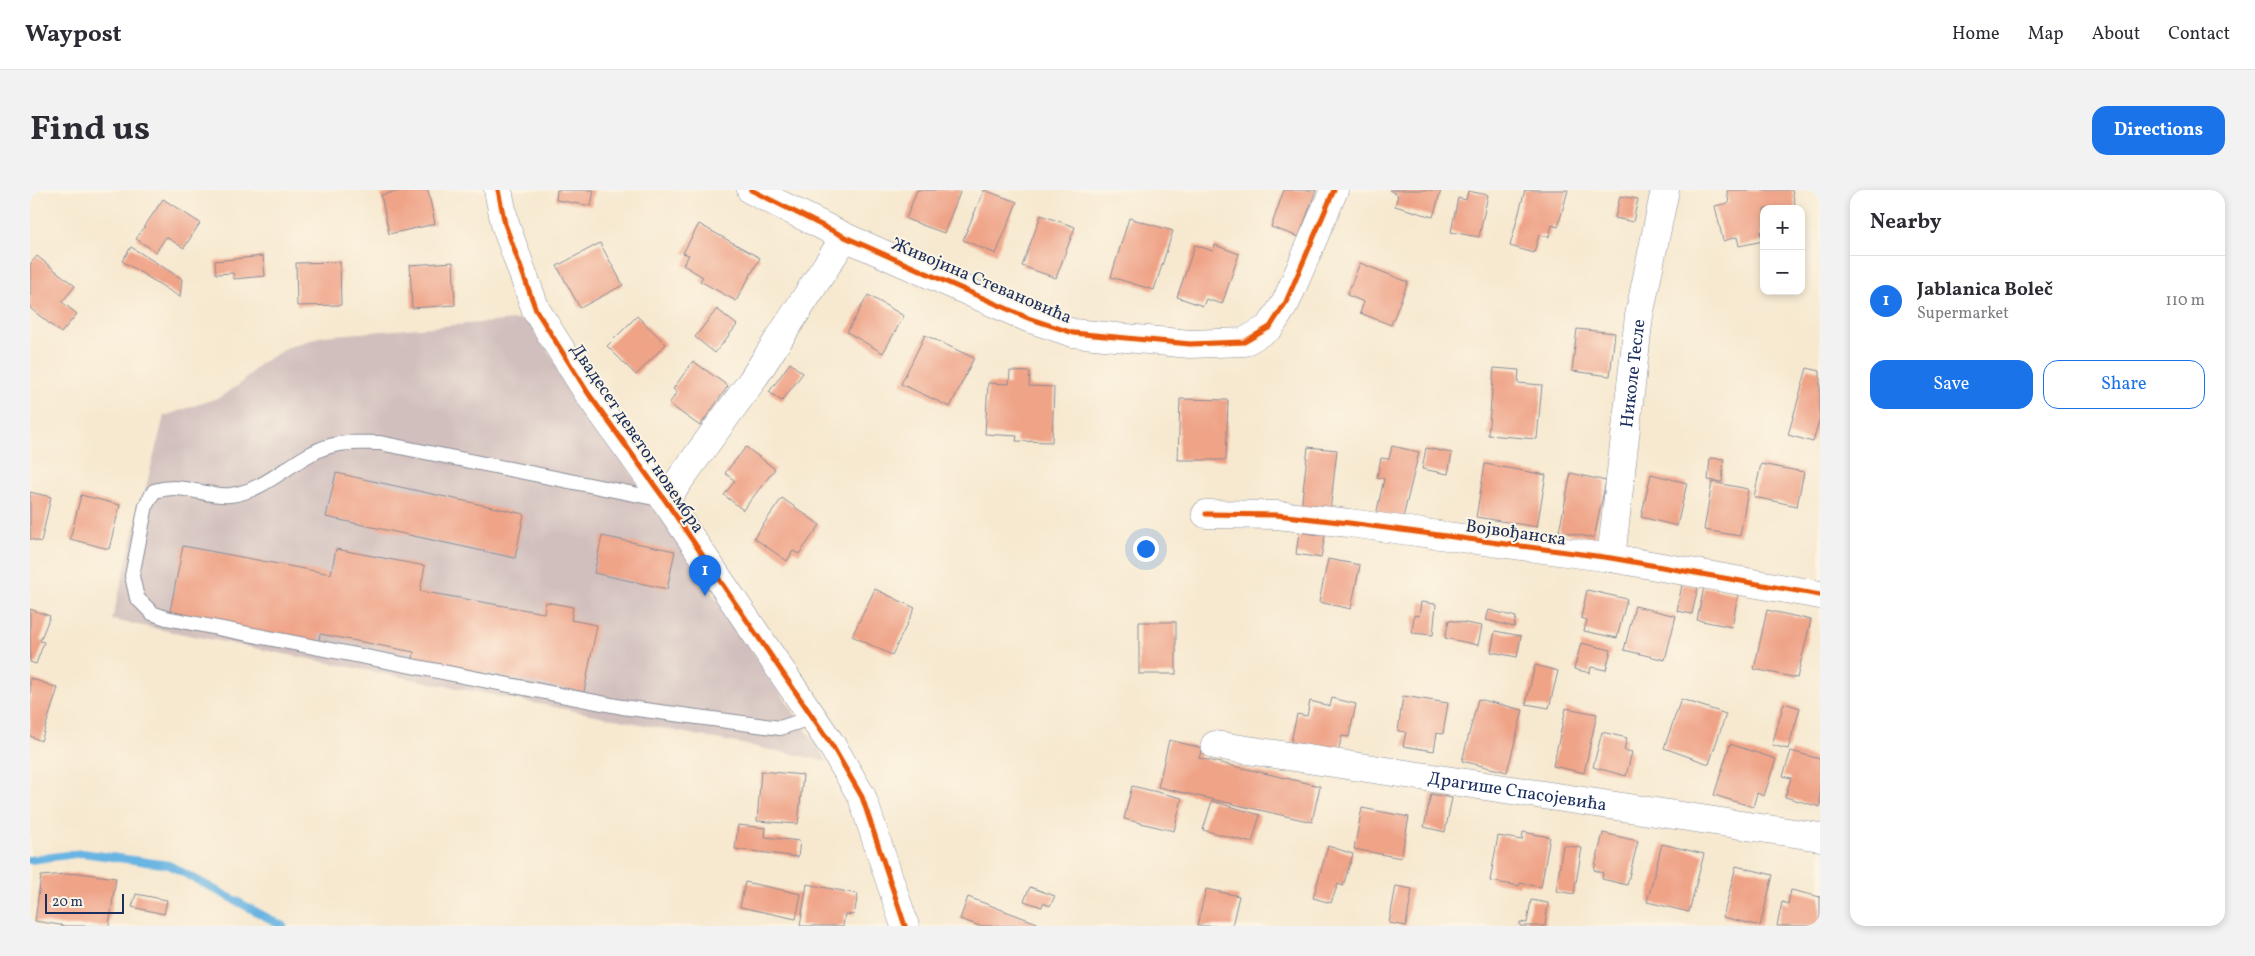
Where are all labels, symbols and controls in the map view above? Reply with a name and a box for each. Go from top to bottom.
text: Waypost [25,18,122,52]
text: Home [1952,22,2000,47]
text: Map [2028,22,2064,47]
text: About [2092,22,2140,47]
text: Contact [2168,22,2230,47]
text: Find us [30,106,150,154]
button: Directions [2092,106,2225,155]
map controls [1760,205,1805,295]
button: + [1760,205,1805,250]
text: Nearby [1870,208,1941,237]
street label: Живојина Стевановића [887,232,1076,331]
button: − [1760,250,1805,295]
text: Jablanica Boleč [1917,277,2053,303]
text: 1 [1883,290,1889,312]
text: 110 m [2166,290,2205,312]
text: Supermarket [1917,303,2009,325]
street label: Николе Тесле [1615,318,1653,429]
street label: Двадесет деветог новембра [564,339,710,539]
button: Save [1870,360,2033,409]
button: Share [2043,360,2205,409]
street label: Војвођанска [1464,514,1568,553]
your location [1133,536,1159,562]
pin: 1 [689,555,721,596]
street label: Драгише Спасојевића [1426,767,1609,818]
scale bar [45,891,124,914]
text: 20 m [52,893,83,912]

